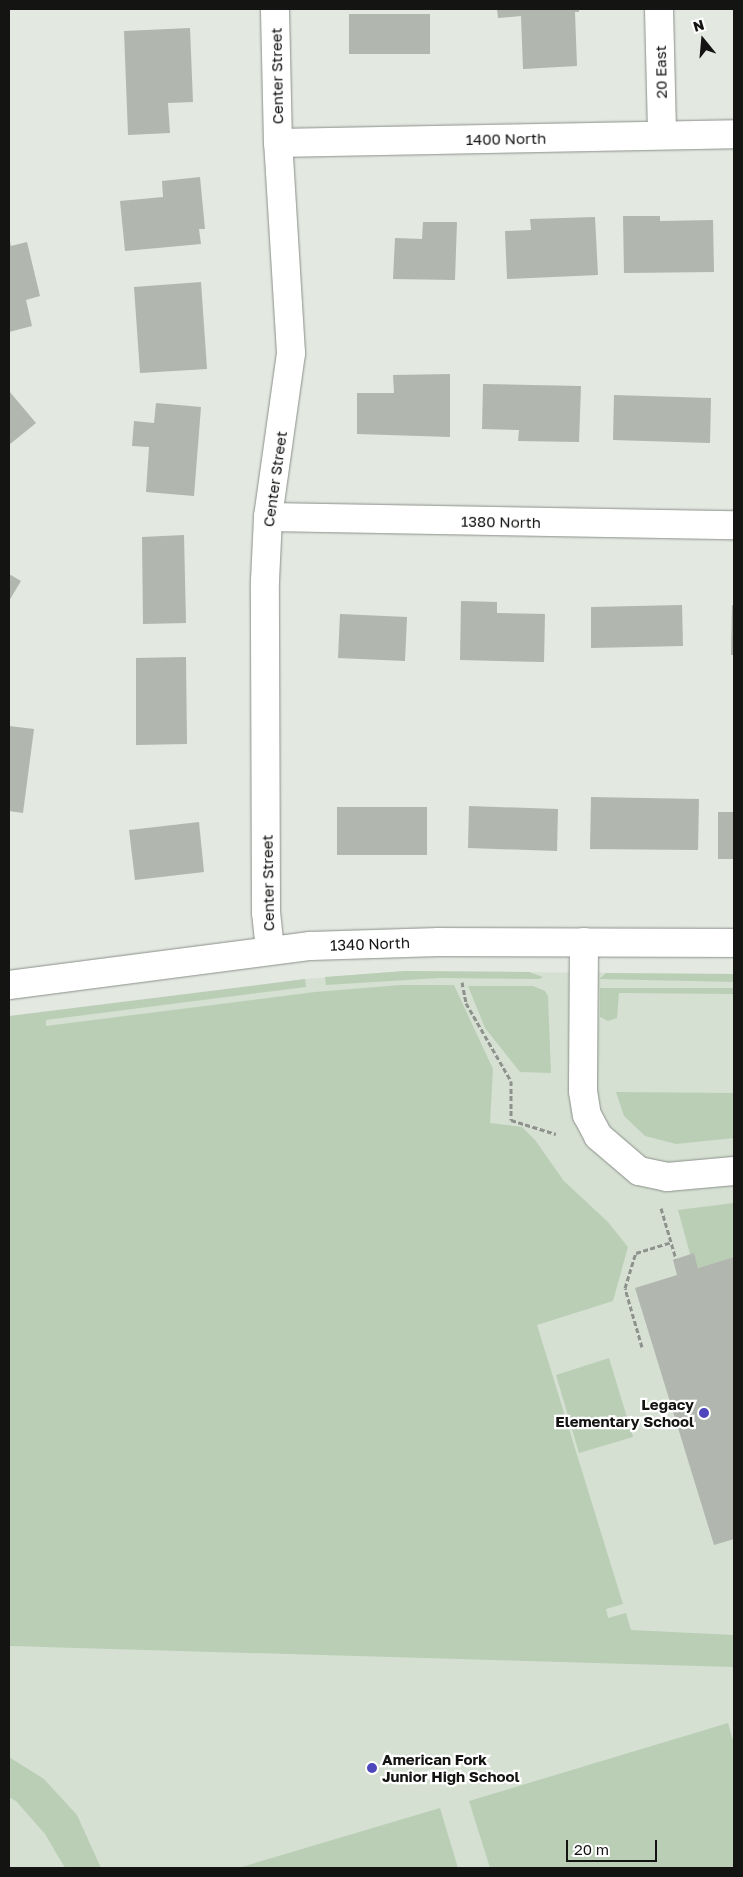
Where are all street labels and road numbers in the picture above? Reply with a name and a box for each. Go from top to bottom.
street label: Center Street [267,28,287,124]
street label: 20 East [652,45,670,99]
street label: 1400 North [466,129,546,149]
street label: Center Street [259,430,291,528]
street label: 1380 North [461,512,541,532]
street label: Center Street [258,835,278,931]
street label: 1340 North [330,934,410,954]

